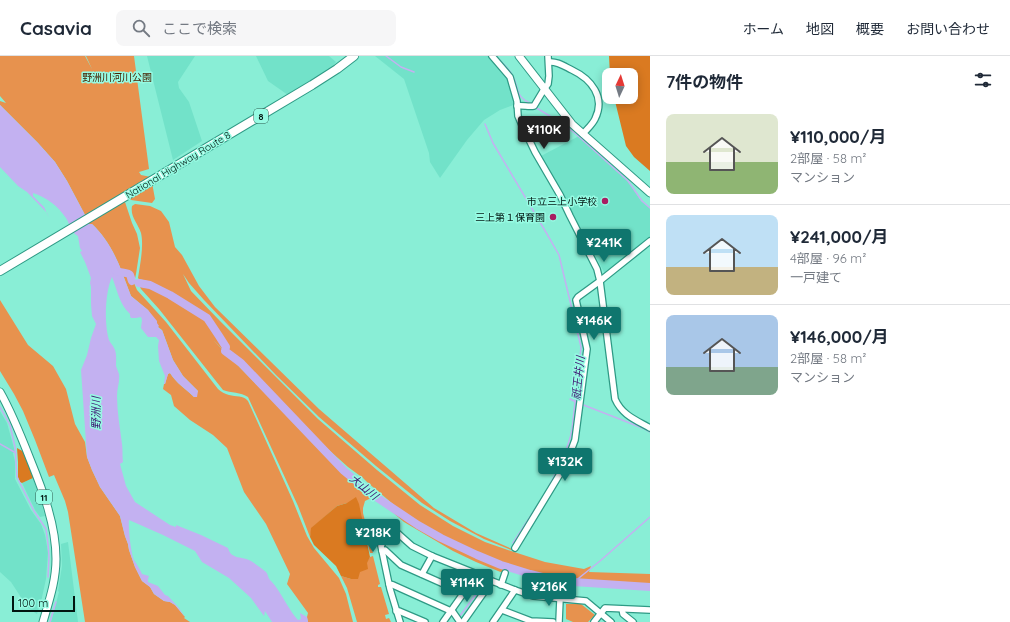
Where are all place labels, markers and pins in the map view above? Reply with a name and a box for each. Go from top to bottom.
pin: ¥110K [516,116,572,150]
place label: 市立三上小学校 [527,195,597,208]
marker: 市立三上小学校 [600,196,610,206]
place label: 三上第１保育園 [475,211,545,224]
marker: 三上第１保育園 [548,212,558,222]
pin: ¥241K [576,229,632,263]
pin: ¥146K [566,307,622,341]
pin: ¥132K [537,448,593,482]
pin: ¥218K [345,519,401,553]
pin: ¥114K [439,569,495,603]
pin: ¥216K [521,573,577,607]

